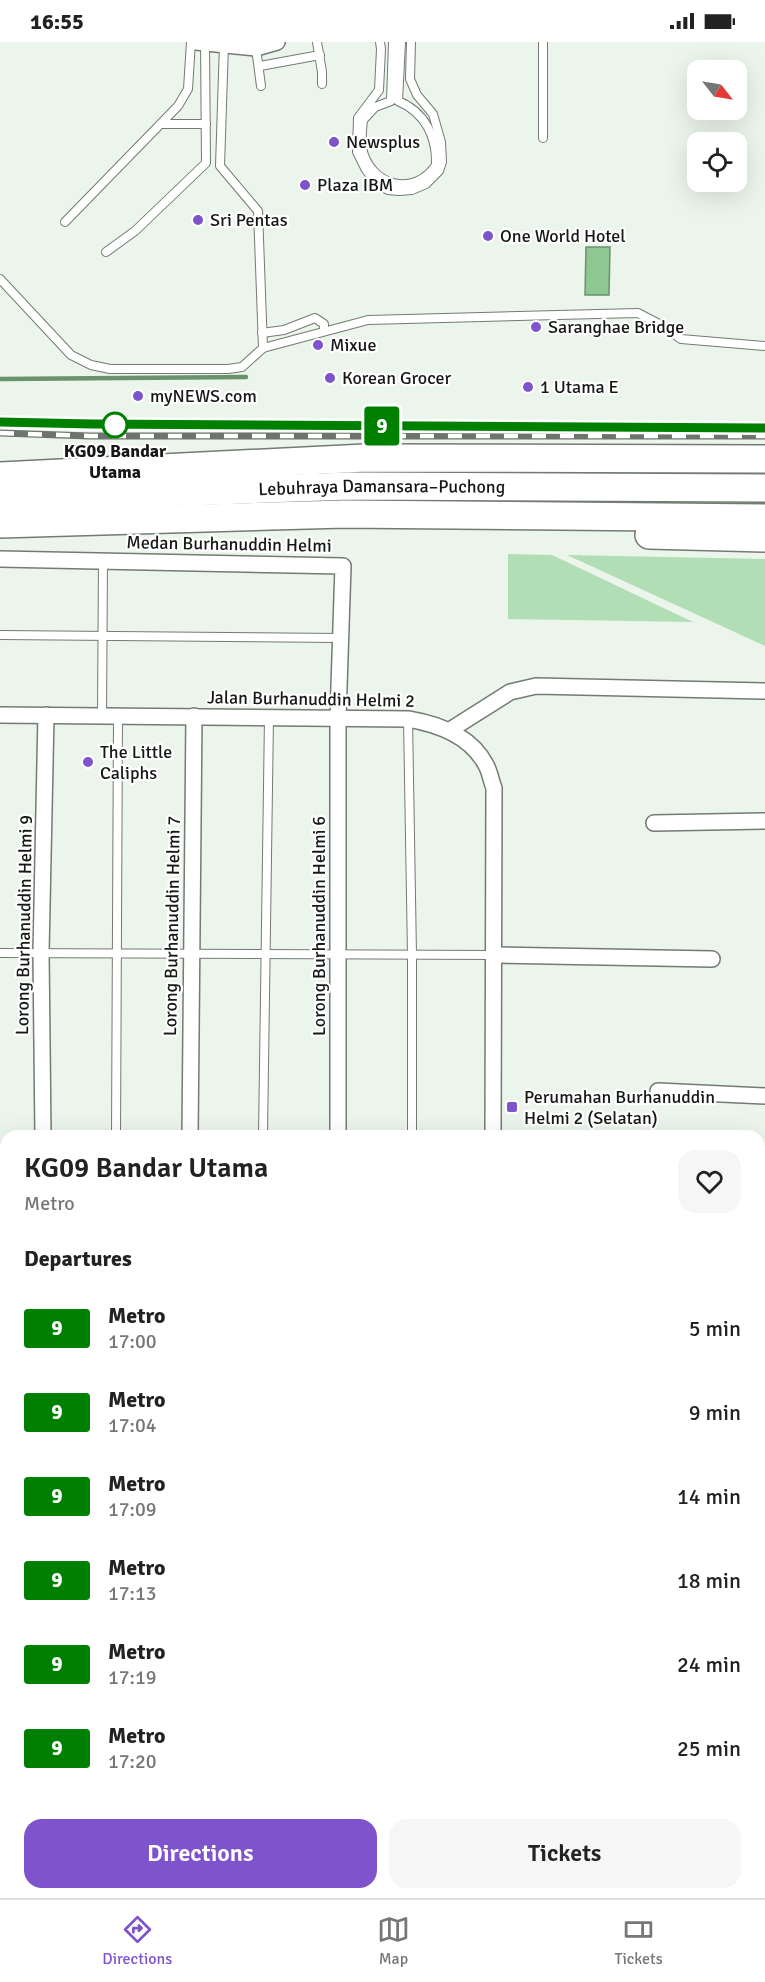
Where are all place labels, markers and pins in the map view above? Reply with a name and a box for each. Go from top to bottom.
place label: Newsplus [346,131,420,153]
marker: Newsplus [327,135,341,149]
place label: Plaza IBM [317,174,393,196]
marker: Plaza IBM [298,178,312,192]
place label: Sri Pentas [210,209,288,231]
marker: Sri Pentas [191,213,205,227]
place label: One World Hotel [500,225,626,247]
marker: One World Hotel [481,229,495,243]
place label: Saranghae Bridge [548,316,684,338]
marker: Saranghae Bridge [529,320,543,334]
place label: Mixue [330,334,376,356]
marker: Mixue [311,338,325,352]
place label: Korean Grocer [342,367,452,389]
marker: Korean Grocer [323,371,337,385]
place label: 1 Utama E [540,376,619,398]
marker: 1 Utama E [521,380,535,394]
place label: myNEWS.com [150,385,257,407]
marker: myNEWS.com [131,389,145,403]
marker: KG09 Bandar Utama [102,412,128,438]
place label: KG09 Bandar Utama [64,440,167,483]
place label: The Little Caliphs [100,741,172,784]
marker: The Little Caliphs [81,755,95,769]
place label: Perumahan Burhanuddin Helmi 2 (Selatan) [524,1086,715,1129]
marker: Perumahan Burhanuddin Helmi 2 (Selatan) [505,1100,519,1114]

